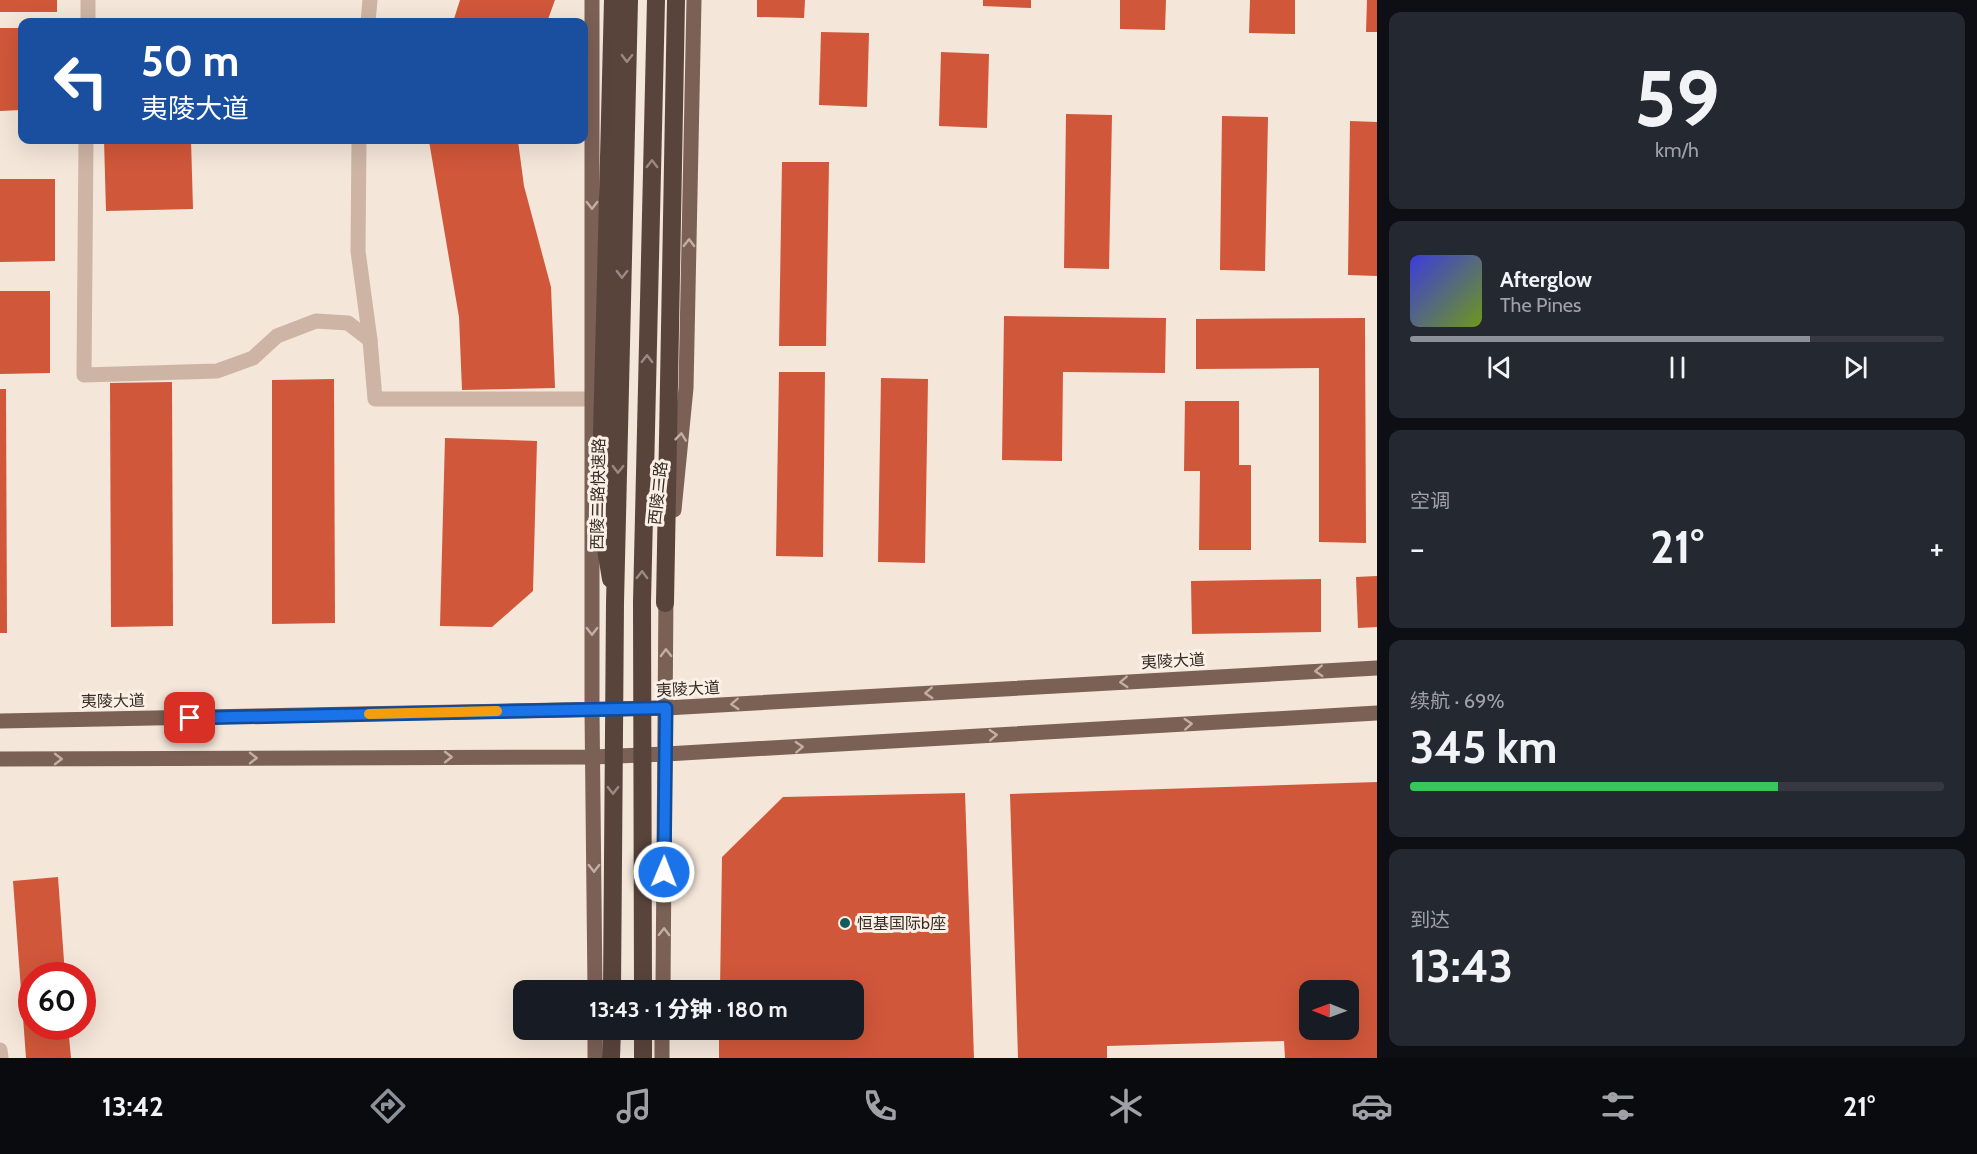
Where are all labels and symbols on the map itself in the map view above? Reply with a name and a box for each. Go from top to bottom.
one-way arrow [621,54,634,63]
one-way arrow [646,159,658,168]
one-way arrow [586,201,598,210]
one-way arrow [683,238,696,247]
one-way arrow [616,270,629,279]
one-way arrow [641,354,654,363]
one-way arrow [675,433,687,442]
street label: 西陵二路快速路 [588,438,608,550]
street label: 西陵二路 [645,460,671,526]
one-way arrow [612,465,624,474]
one-way arrow [636,570,649,579]
one-way arrow [586,627,598,636]
one-way arrow [659,648,672,657]
street label: 夷陵大道 [1141,650,1205,672]
one-way arrow [1314,665,1323,678]
one-way arrow [1119,676,1128,689]
street label: 夷陵大道 [656,678,720,700]
one-way arrow [925,687,934,700]
street label: 夷陵大道 [81,691,145,711]
pin [164,692,215,743]
one-way arrow [730,698,739,711]
one-way arrow [1184,717,1193,730]
one-way arrow [989,729,998,742]
one-way arrow [794,740,803,753]
one-way arrow [444,751,453,763]
one-way arrow [249,752,258,764]
one-way arrow [54,753,63,765]
one-way arrow [607,786,619,795]
position arrow [632,840,696,904]
one-way arrow [588,864,600,873]
place label: 恒基国际b座 [857,914,946,933]
marker: 恒基国际b座 [838,916,852,930]
one-way arrow [658,927,670,936]
speed limit sign: 60 [18,962,96,1040]
north arrow [1299,980,1359,1040]

